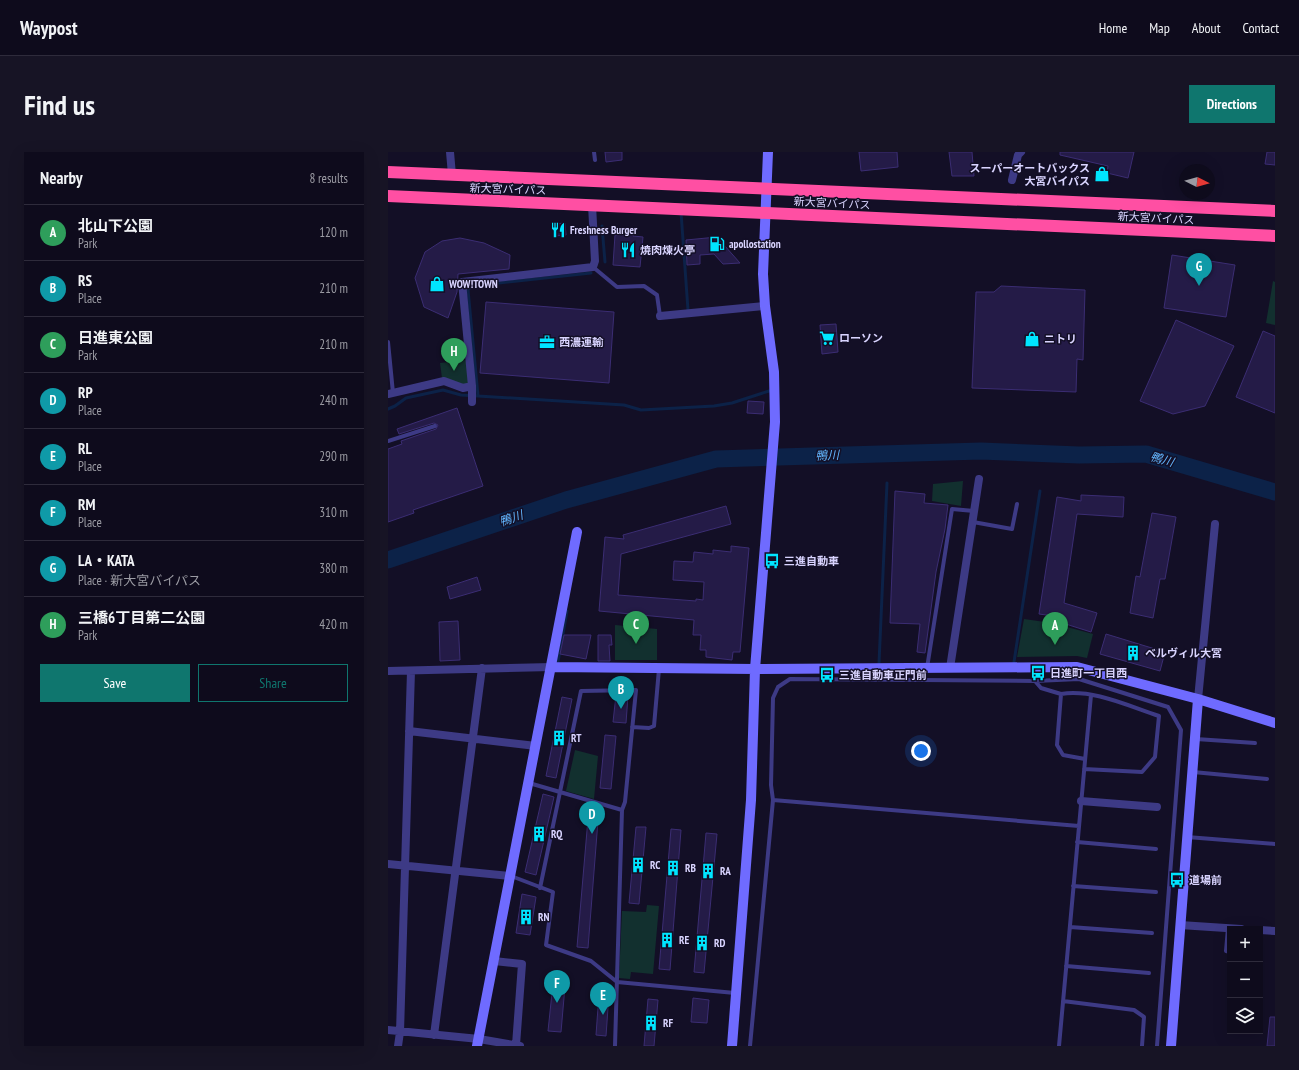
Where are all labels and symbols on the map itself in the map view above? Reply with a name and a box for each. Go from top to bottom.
place label: スーパーオートバックス 大宮バイパス [969,161,1090,188]
north arrow [1179,164,1215,200]
shop icon: スーパーオートバックス 大宮バイパス [1093,165,1111,183]
street label: 新大宮バイパス [469,181,547,197]
street label: 新大宮バイパス [793,194,871,212]
street label: 新大宮バイパス [1117,209,1195,227]
restaurant icon: Freshness Burger [549,221,567,239]
place label: Freshness Burger [570,223,638,237]
fuel station icon: apollostation [708,235,726,253]
place label: apollostation [729,237,781,251]
restaurant icon: 焼肉煉火亭 [619,241,637,259]
place label: 焼肉煉火亭 [640,243,695,257]
pin: G [1186,253,1212,286]
shop icon: WOW!TOWN [428,275,446,293]
place label: WOW!TOWN [448,277,498,291]
supermarket icon: ローソン [818,329,836,347]
shop icon: ニトリ [1023,330,1041,348]
place label: ローソン [839,331,883,345]
place label: ニトリ [1044,332,1077,346]
office icon: 西濃運輸 [538,333,556,351]
place label: 西濃運輸 [559,335,604,349]
pin: H [441,338,467,371]
water label: 鴨川 [815,447,841,463]
water label: 鴨川 [1148,448,1178,470]
water label: 鴨川 [497,506,527,529]
bus stop icon: 三進自動車 [763,552,781,570]
place label: 三進自動車 [784,554,839,568]
pin: C [623,611,649,644]
pin: A [1042,612,1068,645]
building icon: ベルヴィル大宮 [1124,644,1142,662]
place label: ベルヴィル大宮 [1145,646,1222,660]
bus stop icon: 日進町一丁目西 [1029,664,1047,682]
bus stop icon: 三進自動車正門前 [818,666,836,684]
place label: 日進町一丁目西 [1050,666,1127,680]
place label: 三進自動車正門前 [839,668,927,682]
pin: B [608,676,634,709]
building icon: RT [550,729,568,747]
place label: RT [571,731,582,745]
your location [911,741,931,761]
pin: D [579,801,605,834]
building icon: RQ [530,825,548,843]
place label: RQ [551,827,563,841]
building icon: RC [629,856,647,874]
place label: RC [650,858,660,872]
building icon: RB [664,859,682,877]
place label: RB [685,861,697,875]
building icon: RA [699,862,717,880]
place label: RA [720,864,731,878]
bus stop icon: 道場前 [1168,871,1186,889]
place label: 道場前 [1189,873,1222,887]
building icon: RN [517,908,535,926]
place label: RN [538,910,550,924]
building icon: RE [658,931,676,949]
place label: RE [679,933,690,947]
building icon: RD [693,934,711,952]
place label: RD [714,936,726,950]
pin: F [544,970,570,1003]
pin: E [590,982,616,1015]
building icon: RF [642,1014,660,1032]
place label: RF [663,1016,674,1030]

